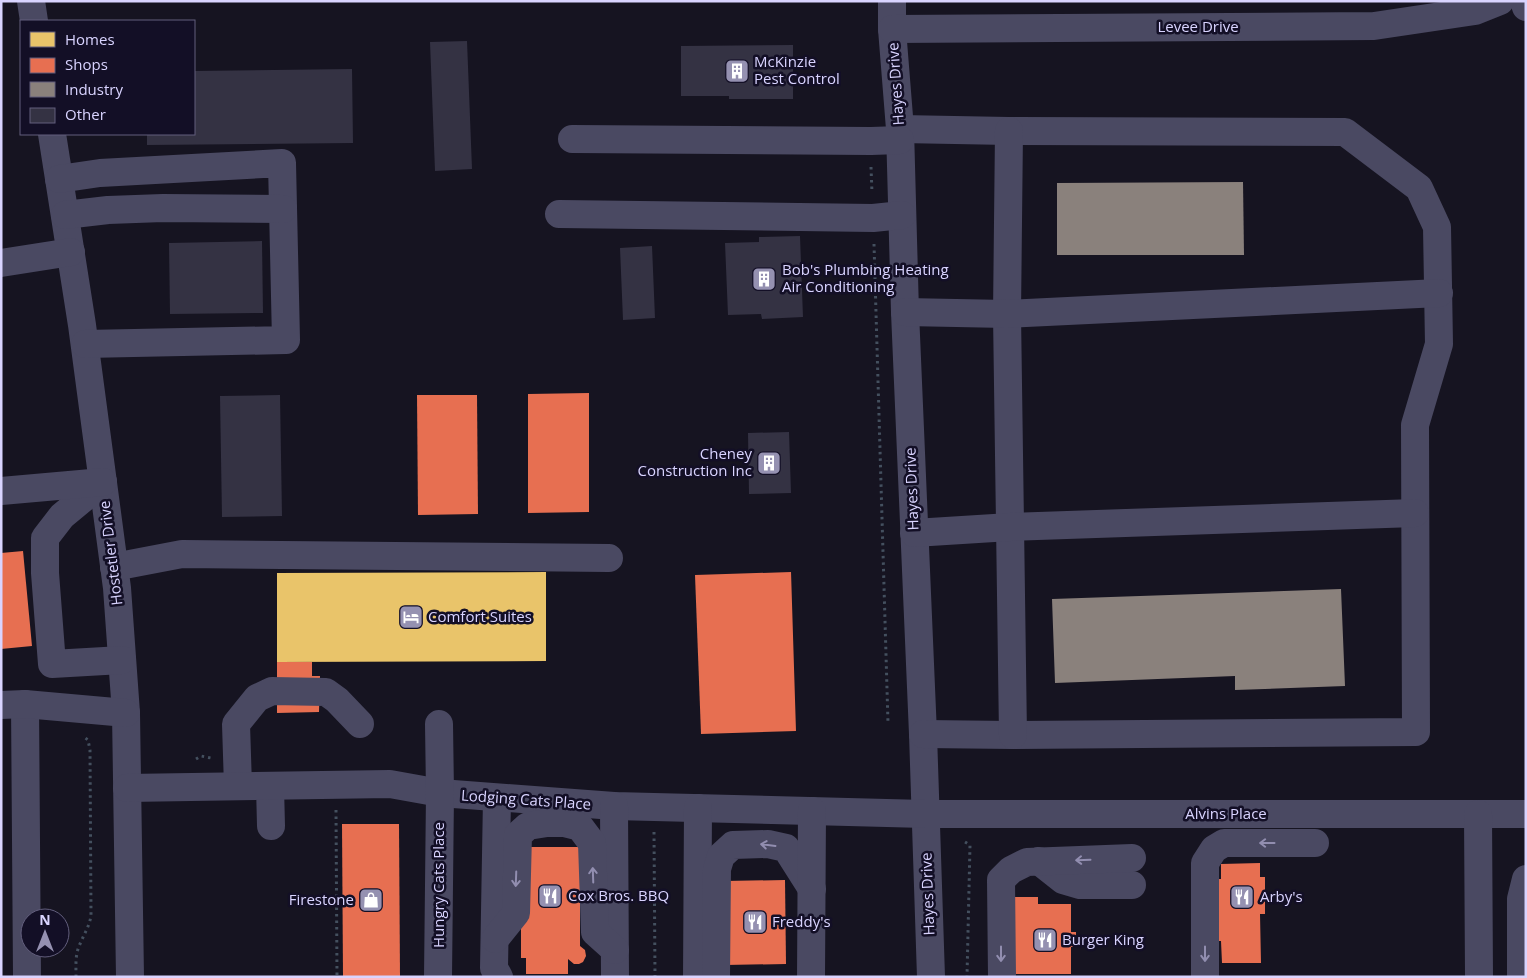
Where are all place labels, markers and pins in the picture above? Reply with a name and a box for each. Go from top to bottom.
place label: McKinzie Pest Control [754,51,840,88]
building icon: McKinzie Pest Control [724,58,750,84]
place label: Bob's Plumbing Heating Air Conditioning [782,259,949,296]
building icon: Bob's Plumbing Heating Air Conditioning [751,266,777,292]
place label: Cheney Construction Inc [637,443,752,480]
building icon: Cheney Construction Inc [756,450,782,476]
hotel icon: Comfort Suites [398,604,424,630]
place label: Comfort Suites [428,606,532,626]
restaurant icon: Cox Bros. BBQ [537,883,563,909]
restaurant icon: Arby's [1229,884,1255,910]
place label: Cox Bros. BBQ [568,885,669,905]
place label: Arby's [1260,886,1303,906]
shop icon: Firestone [358,887,384,913]
place label: Firestone [289,889,354,909]
restaurant icon: Freddy's [742,909,768,935]
place label: Freddy's [772,911,831,931]
restaurant icon: Burger King [1032,927,1058,953]
place label: Burger King [1062,929,1144,949]

